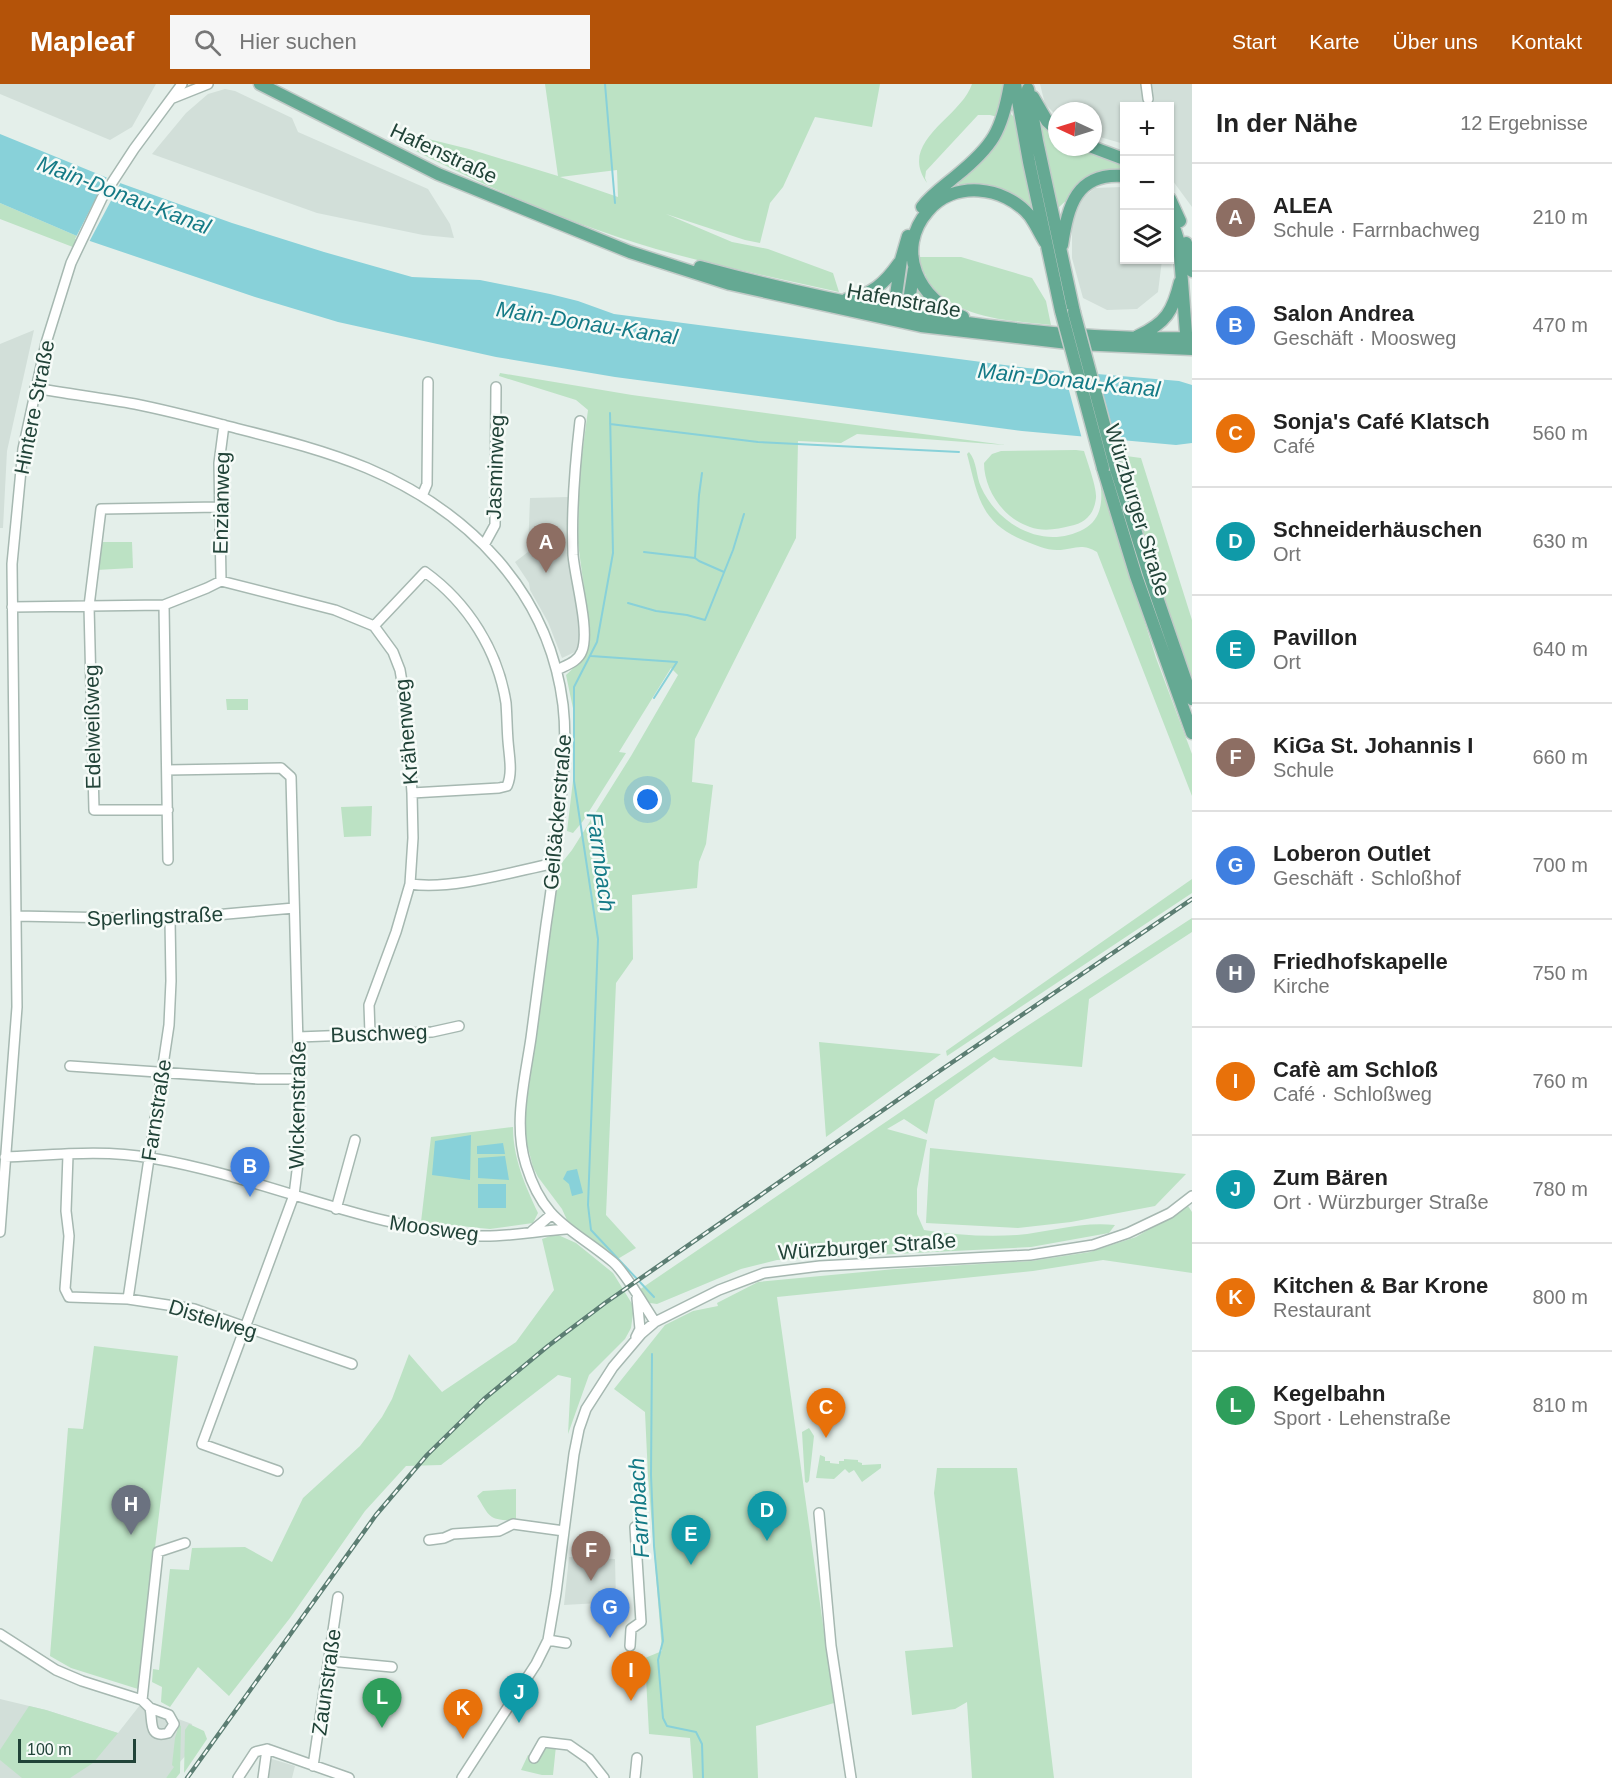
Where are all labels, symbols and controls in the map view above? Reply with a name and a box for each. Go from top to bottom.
search box [170,15,590,69]
text: Mapleaf [30,26,134,57]
icon: search [191,26,224,59]
text: Hier suchen [239,29,357,54]
text: Start [1232,30,1276,53]
text: Karte [1309,30,1360,53]
text: Über uns [1393,30,1478,53]
text: Kontakt [1511,30,1582,53]
north arrow [1048,102,1102,156]
map controls [1120,102,1174,264]
button: + [1120,102,1174,156]
text: In der Nähe [1216,108,1358,138]
text: 12 Ergebnisse [1460,112,1588,134]
street label: Hafenstraße [387,118,501,188]
water label: Main-Donau-Kanal [34,150,215,240]
button: − [1120,156,1174,210]
text: ALEA [1273,193,1333,218]
text: A [1228,206,1243,228]
text: 210 m [1532,206,1588,228]
button: layers [1120,210,1174,264]
text: Schule · Farrnbachweg [1273,219,1480,241]
street label: Hafenstraße [845,279,963,321]
water label: Main-Donau-Kanal [494,296,681,350]
text: Salon Andrea [1273,301,1414,326]
text: B [1228,314,1243,336]
text: 470 m [1532,314,1588,336]
text: Geschäft · Moosweg [1273,327,1456,349]
street label: Hintere Straße [10,338,58,476]
water label: Main-Donau-Kanal [976,358,1163,402]
text: Sonja's Café Klatsch [1273,409,1490,434]
street label: Jasminweg [482,414,508,520]
street label: Würzburger Straße [1101,421,1175,599]
text: C [1228,422,1243,444]
text: 560 m [1532,422,1588,444]
text: Café [1273,435,1315,457]
street label: Enzianweg [209,451,233,555]
text: Schneiderhäuschen [1273,517,1482,542]
pin: A [526,524,566,573]
text: D [1228,530,1243,552]
text: 630 m [1532,530,1588,552]
text: Ort [1273,543,1301,565]
text: Pavillon [1273,625,1357,650]
text: E [1229,638,1242,660]
text: 640 m [1532,638,1588,660]
text: Ort [1273,651,1301,673]
street label: Edelweißweg [79,664,105,790]
street label: Krähenweg [390,678,422,786]
street label: Geißäckerstraße [539,733,575,891]
text: KiGa St. Johannis I [1273,733,1473,758]
text: F [1229,746,1242,768]
text: 660 m [1532,746,1588,768]
text: Schule [1273,759,1334,781]
your location [633,785,662,814]
water label: Farrnbach [582,811,620,913]
text: Loberon Outlet [1273,841,1431,866]
text: G [1228,854,1243,876]
text: 700 m [1532,854,1588,876]
text: Geschäft · Schloßhof [1273,867,1461,889]
street label: Sperlingstraße [86,902,224,930]
text: Friedhofskapelle [1273,949,1448,974]
text: H [1228,962,1243,984]
text: 750 m [1532,962,1588,984]
text: Kirche [1273,975,1330,997]
street label: Buschweg [330,1020,428,1046]
street label: Wickenstraße [284,1041,310,1169]
street label: Farnstraße [137,1057,175,1163]
text: Cafè am Schloß [1273,1057,1438,1082]
text: I [1233,1070,1238,1092]
text: 760 m [1532,1070,1588,1092]
text: Café · Schloßweg [1273,1083,1432,1105]
pin: B [230,1148,270,1197]
text: Zum Bären [1273,1165,1388,1190]
text: J [1230,1178,1241,1200]
text: 780 m [1532,1178,1588,1200]
text: Ort · Würzburger Straße [1273,1191,1489,1213]
street label: Moosweg [388,1210,480,1246]
street label: Würzburger Straße [777,1228,957,1264]
text: Kitchen & Bar Krone [1273,1273,1488,1298]
text: K [1228,1286,1243,1308]
text: 800 m [1532,1286,1588,1308]
street label: Distelweg [166,1295,260,1343]
text: Restaurant [1273,1299,1371,1321]
text: Kegelbahn [1273,1381,1385,1406]
pin: C [806,1388,846,1438]
text: L [1229,1394,1242,1416]
text: 810 m [1532,1394,1588,1416]
text: Sport · Lehenstraße [1273,1407,1451,1429]
water label: Farrnbach [624,1457,654,1559]
pin: H [112,1486,150,1535]
pin: D [748,1492,786,1541]
pin: E [672,1516,710,1565]
pin: F [572,1532,610,1581]
pin: G [590,1588,630,1638]
street label: Zaunstraße [307,1627,345,1737]
pin: I [612,1652,650,1701]
pin: J [500,1674,538,1723]
pin: L [362,1678,401,1728]
pin: K [444,1690,482,1739]
scale bar [18,1736,136,1764]
text: 100 m [27,1741,71,1758]

